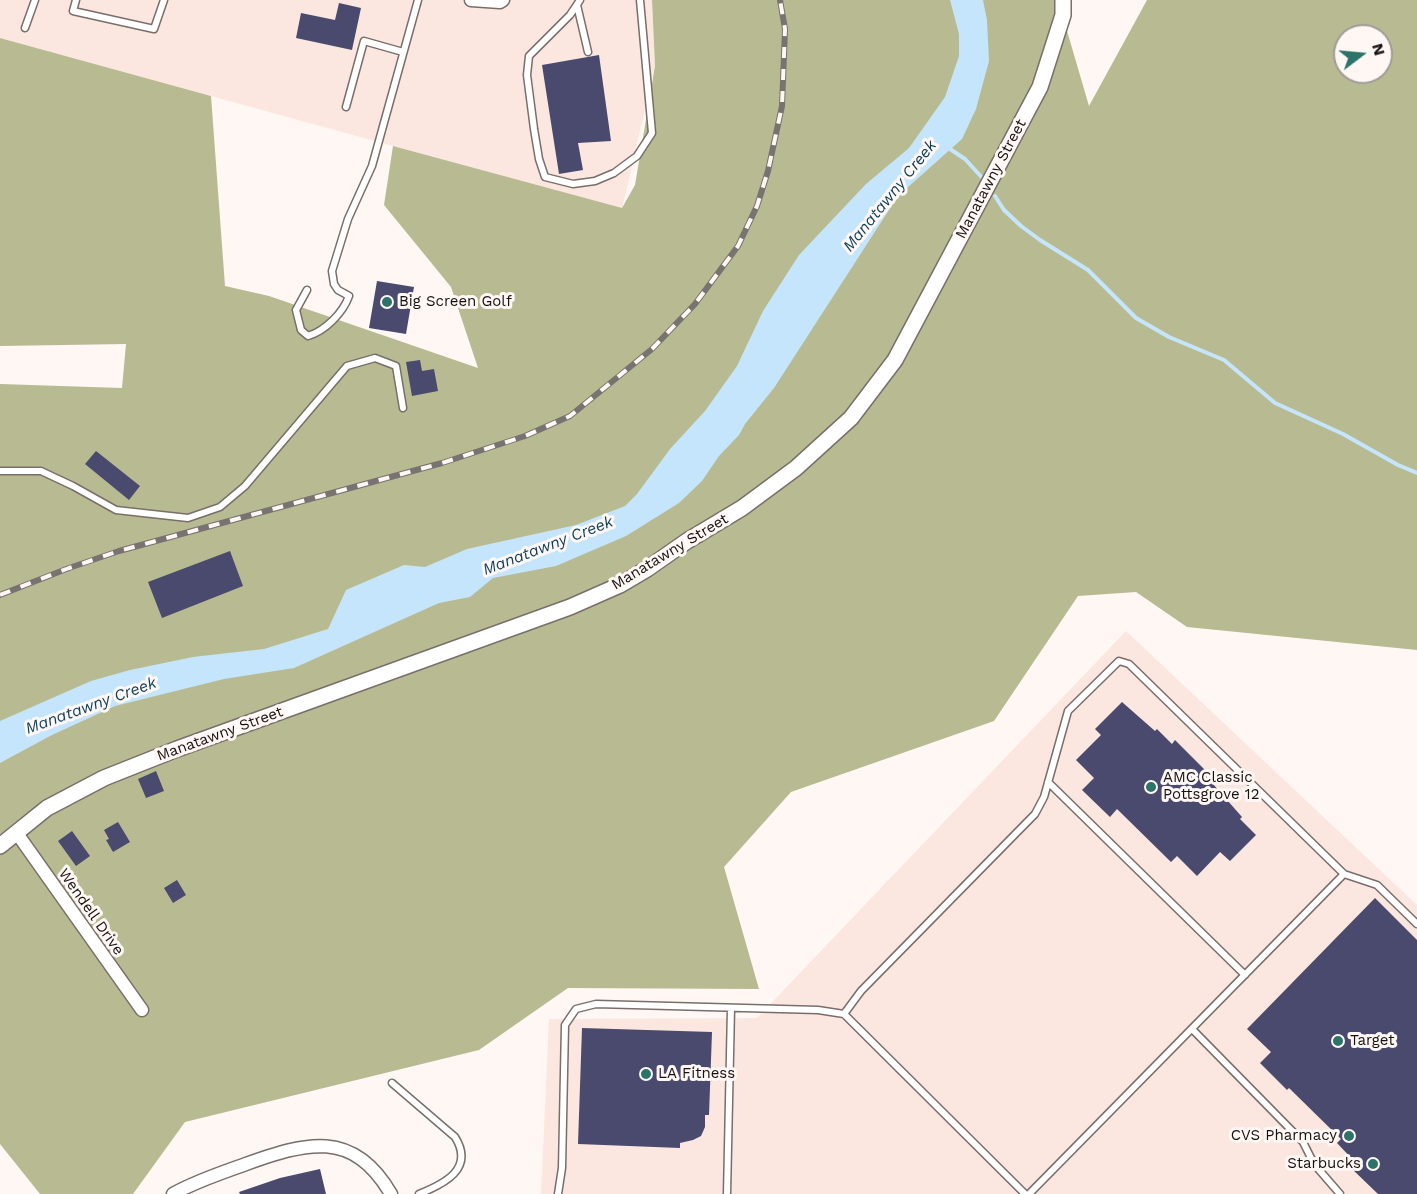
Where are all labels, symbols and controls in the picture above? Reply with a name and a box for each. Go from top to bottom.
north arrow [1333,24,1393,84]
text: N [1368,41,1390,58]
street label: Manatawny Street [952,116,1030,242]
water label: Manatawny Creek [839,136,941,256]
place label: Big Screen Golf [399,293,512,311]
marker: Big Screen Golf [380,295,394,309]
street label: Manatawny Street [608,510,732,594]
water label: Manatawny Creek [480,512,616,580]
water label: Manatawny Creek [23,673,159,739]
street label: Manatawny Street [154,703,286,765]
place label: AMC Classic Pottsgrove 12 [1163,769,1259,804]
marker: AMC Classic Pottsgrove 12 [1144,780,1158,794]
street label: Wendell Drive [55,865,127,959]
place label: Target [1350,1032,1394,1050]
marker: Target [1331,1034,1345,1048]
place label: LA Fitness [658,1065,735,1083]
marker: LA Fitness [639,1067,653,1081]
place label: CVS Pharmacy [1231,1127,1337,1145]
marker: CVS Pharmacy [1342,1129,1356,1143]
place label: Starbucks [1287,1155,1361,1173]
marker: Starbucks [1366,1157,1380,1171]

